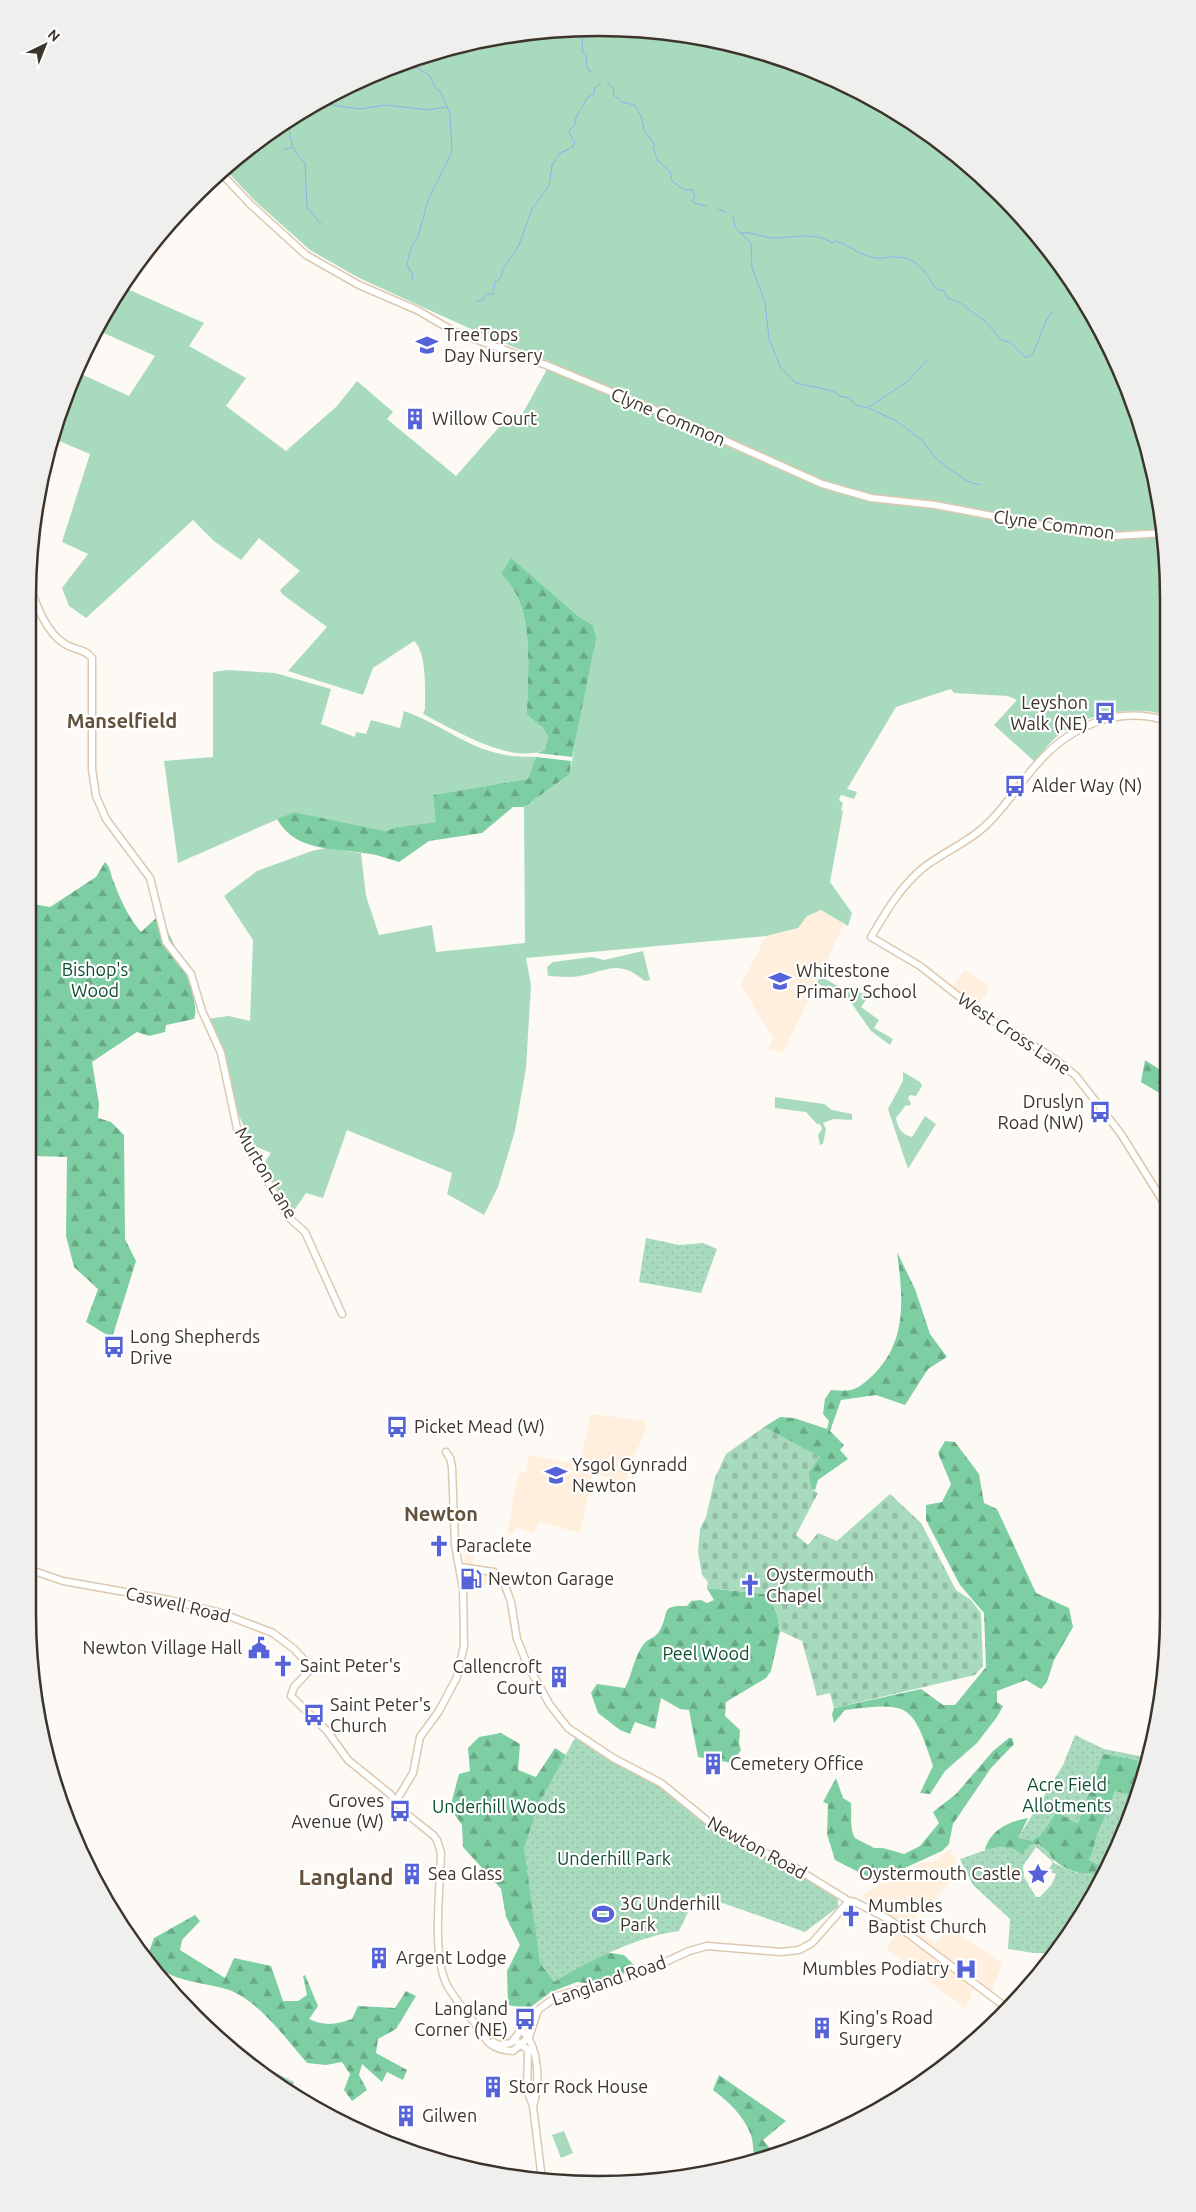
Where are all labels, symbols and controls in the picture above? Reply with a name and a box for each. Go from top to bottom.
north arrow [20,20,70,70]
text: N [45,26,63,45]
place label: TreeTops Day Nursery [444,324,543,365]
school or university icon: TreeTops Day Nursery [414,332,440,358]
street label: Clyne Common [608,383,729,449]
building icon: Willow Court [402,406,428,432]
place label: Willow Court [432,408,537,428]
street label: Clyne Common [992,506,1116,542]
place label: Leyshon Walk (NE) [1010,692,1088,734]
bus stop icon: Leyshon Walk (NE) [1092,700,1118,726]
district label: Manselfield [67,709,177,732]
bus stop icon: Alder Way (N) [1002,773,1028,799]
place label: Alder Way (N) [1032,775,1142,796]
park label: Bishop's Wood [62,959,129,1000]
place label: Whitestone Primary School [796,960,917,1001]
school or university icon: Whitestone Primary School [767,968,793,994]
street label: West Cross Lane [954,988,1075,1078]
place label: Druslyn Road (NW) [998,1091,1084,1133]
bus stop icon: Druslyn Road (NW) [1087,1099,1113,1125]
street label: Murton Lane [232,1123,302,1222]
place label: Long Shepherds Drive [130,1326,260,1367]
bus stop icon: Long Shepherds Drive [101,1334,127,1360]
bus stop icon: Picket Mead (W) [384,1414,410,1440]
place label: Picket Mead (W) [414,1416,545,1437]
place label: Ysgol Gynradd Newton [572,1454,688,1495]
school or university icon: Ysgol Gynradd Newton [543,1462,569,1488]
district label: Newton [404,1502,478,1525]
church icon: Paraclete [426,1533,452,1559]
place label: Paraclete [456,1535,532,1555]
place label: Oystermouth Chapel [766,1564,874,1605]
fuel station icon: Newton Garage [458,1566,484,1592]
place label: Newton Garage [488,1568,614,1588]
church icon: Oystermouth Chapel [737,1572,763,1598]
street label: Caswell Road [124,1582,233,1626]
public building icon: Newton Village Hall [246,1635,272,1661]
place label: Newton Village Hall [83,1637,242,1657]
park label: Peel Wood [662,1643,750,1663]
church icon: Saint Peter's [270,1653,296,1679]
place label: Saint Peter's [300,1655,401,1675]
place label: Callencroft Court [452,1656,542,1697]
building icon: Callencroft Court [546,1664,572,1690]
place label: Saint Peter's Church [330,1694,431,1735]
bus stop icon: Saint Peter's Church [301,1702,327,1728]
building icon: Cemetery Office [700,1751,726,1777]
place label: Cemetery Office [730,1753,864,1773]
park label: Acre Field Allotments [1022,1774,1112,1815]
place label: Groves Avenue (W) [291,1790,384,1832]
park label: Underhill Woods [432,1796,566,1816]
bus stop icon: Groves Avenue (W) [387,1798,413,1824]
street label: Newton Road [704,1812,811,1883]
park label: Underhill Park [557,1848,671,1868]
building icon: Sea Glass [399,1861,425,1887]
place icon: Oystermouth Castle [1025,1861,1051,1887]
place label: Sea Glass [428,1863,502,1883]
place label: Oystermouth Castle [859,1863,1021,1883]
district label: Langland [299,1864,394,1889]
place label: 3G Underhill Park [620,1893,720,1934]
place label: Mumbles Baptist Church [868,1895,987,1936]
sports icon: 3G Underhill Park [590,1901,616,1927]
church icon: Mumbles Baptist Church [838,1903,864,1929]
building icon: Argent Lodge [366,1945,392,1971]
place label: Argent Lodge [396,1947,507,1967]
street label: Langland Road [549,1951,668,2009]
hospital icon: Mumbles Podiatry [953,1956,979,1982]
place label: Mumbles Podiatry [802,1958,949,1978]
place label: Langland Corner (NE) [414,1998,508,2040]
bus stop icon: Langland Corner (NE) [512,2006,538,2032]
place label: King's Road Surgery [839,2007,933,2048]
building icon: King's Road Surgery [809,2015,835,2041]
building icon: Storr Rock House [480,2074,506,2100]
place label: Storr Rock House [509,2076,648,2096]
building icon: Gilwen [393,2103,419,2129]
place label: Gilwen [422,2105,477,2125]

